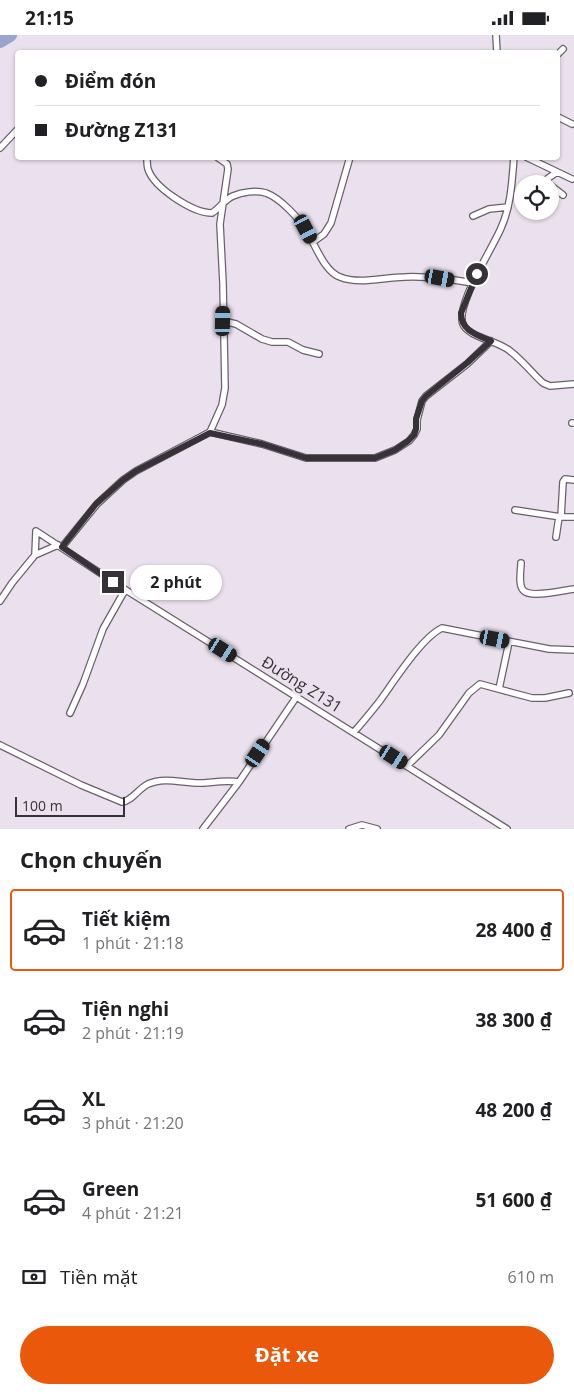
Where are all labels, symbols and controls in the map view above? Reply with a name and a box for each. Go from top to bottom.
text: 21:15 [25,5,74,31]
text: Điểm đón [65,68,156,94]
text: Đường Z131 [65,117,178,143]
map controls [514,175,559,220]
button: locate [514,175,559,220]
car [292,212,319,246]
route start [466,263,488,285]
car [423,268,456,288]
car [215,306,230,336]
callout: 2 phút [130,565,223,599]
route end [102,571,124,593]
text: 2 phút [150,571,202,593]
car [478,629,511,649]
car [206,636,239,664]
street label: Đường Z131 [257,650,347,718]
car [243,736,272,770]
car [377,743,410,771]
scale bar [15,794,125,817]
text: 100 m [22,796,63,815]
text: Chọn chuyến [20,844,162,874]
text: Tiết kiệm [82,906,171,932]
icon: car [22,908,67,953]
text: 28 400 ₫ [475,917,552,943]
text: 1 phút · 21:18 [82,932,184,954]
text: Tiện nghi [82,996,169,1022]
icon: car [22,998,67,1043]
text: 38 300 ₫ [475,1007,552,1033]
text: 2 phút · 21:19 [82,1022,184,1044]
text: XL [82,1086,105,1112]
icon: car [22,1088,67,1133]
text: 48 200 ₫ [475,1097,552,1123]
text: 3 phút · 21:20 [82,1112,184,1134]
text: Green [82,1176,139,1202]
icon: car [22,1178,67,1223]
text: 51 600 ₫ [475,1187,552,1213]
text: 4 phút · 21:21 [82,1202,184,1224]
icon: cash [20,1263,48,1291]
text: Tiền mặt [60,1264,137,1290]
text: 610 m [508,1266,554,1288]
button: Đặt xe [20,1326,554,1384]

